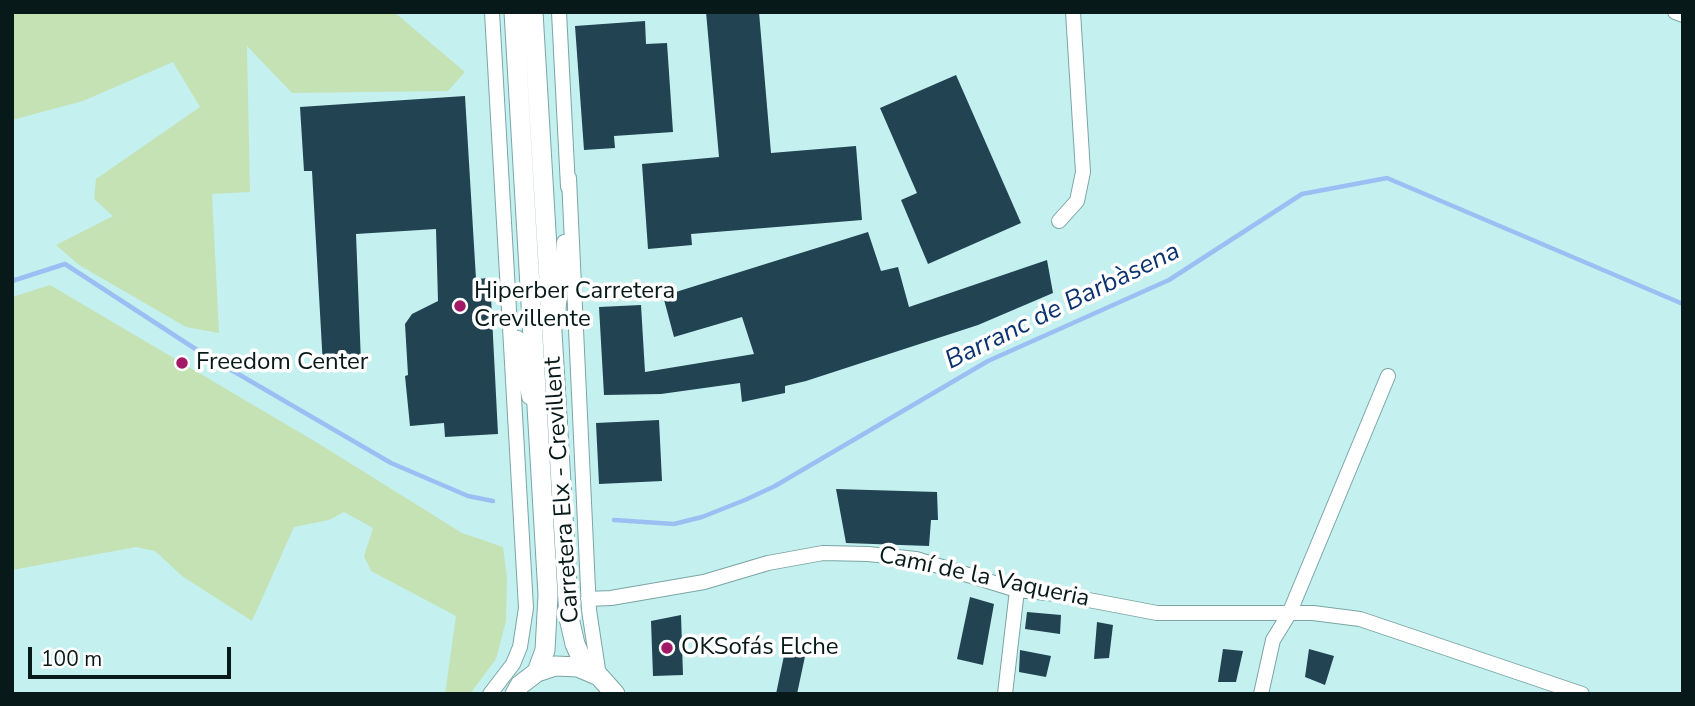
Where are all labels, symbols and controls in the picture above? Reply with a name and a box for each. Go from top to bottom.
water label: Barranc de Barbàsena [941,237,1185,377]
place label: Hiperber Carretera Crevillente [474,278,675,334]
marker: Hiperber Carretera Crevillente [452,298,468,314]
place label: Freedom Center [196,349,368,377]
marker: Freedom Center [174,355,190,371]
street label: Carretera Elx - Crevillent [539,356,587,624]
street label: Camí de la Vaqueria [876,542,1092,614]
scale bar [32,632,234,676]
place label: OKSofás Elche [681,634,839,662]
marker: OKSofás Elche [659,640,675,656]
text: 100 m [41,645,102,673]

